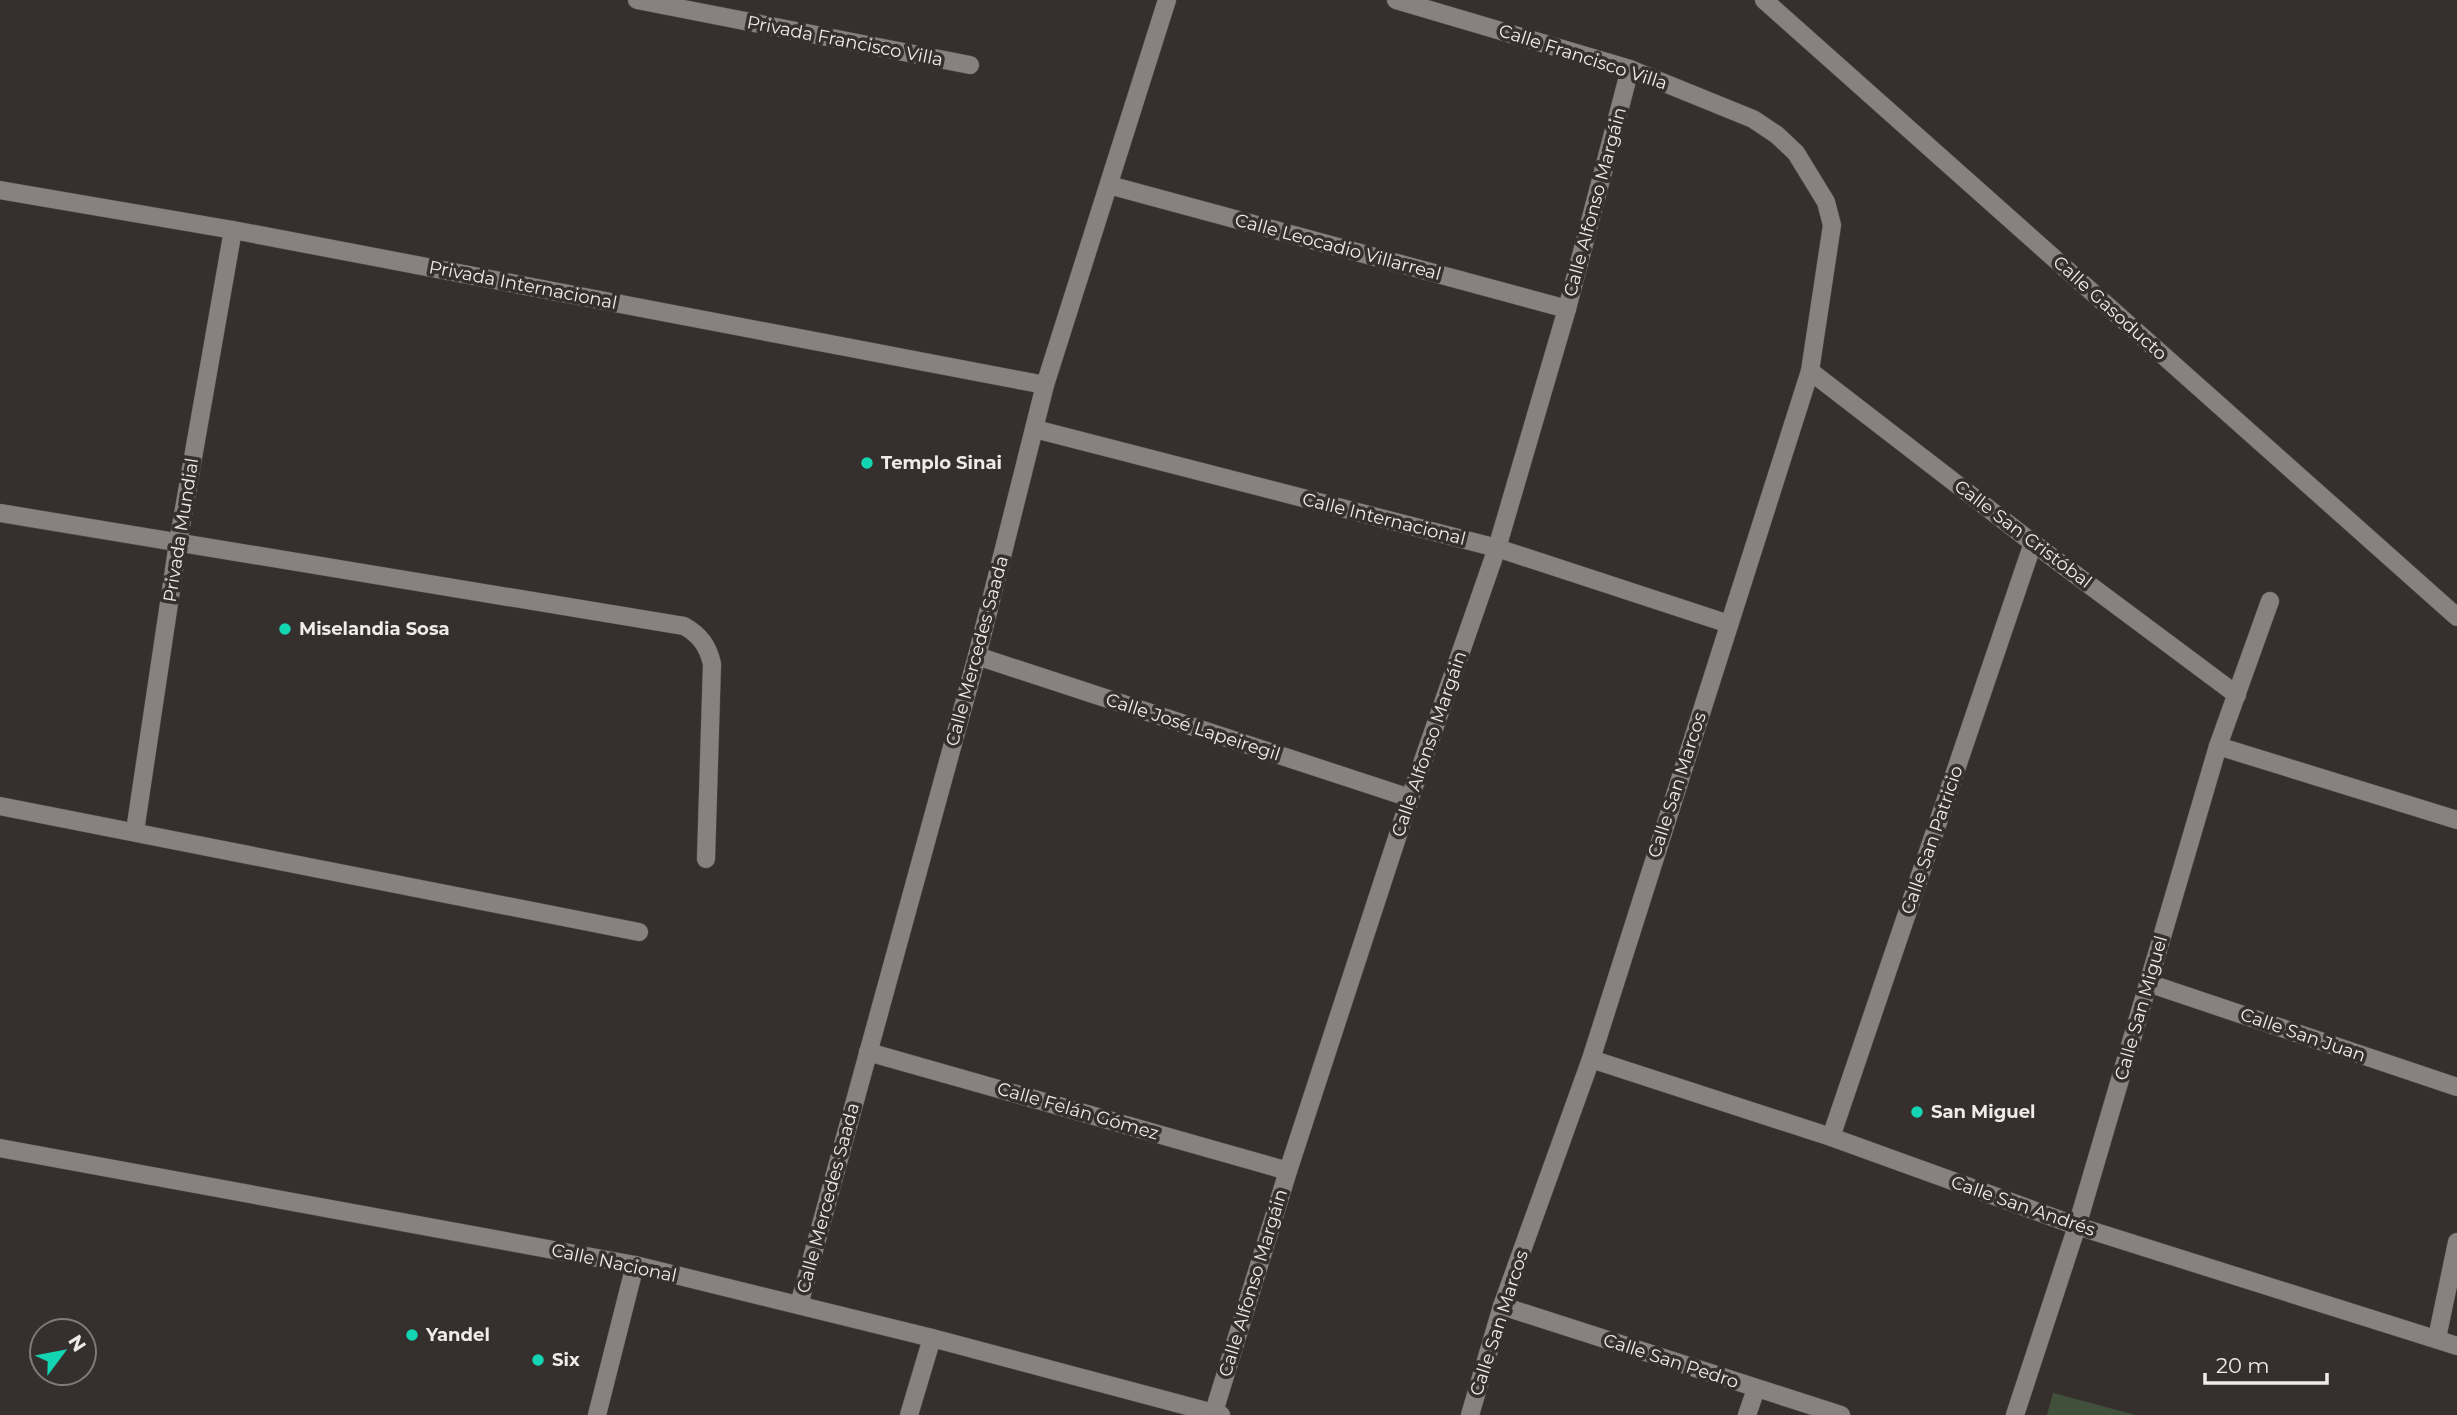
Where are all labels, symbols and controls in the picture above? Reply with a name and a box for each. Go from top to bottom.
street label: Privada Francisco Villa [745,11,945,71]
street label: Calle Francisco Villa [1496,19,1670,95]
street label: Calle Alfonso Margáin [1559,105,1631,299]
street label: Calle Leocadio Villarreal [1233,209,1443,285]
street label: Calle Gasoducto [2048,251,2172,365]
street label: Privada Internacional [427,256,619,314]
place label: Templo Sinai [881,452,1002,474]
marker: Templo Sinai [859,455,875,471]
street label: Privada Mundial [159,456,203,604]
street label: Calle San Cristóbal [1950,475,2096,593]
street label: Calle Internacional [1300,488,1468,550]
street label: Calle Mercedes Saada [941,553,1013,749]
place label: Miselandia Sosa [299,618,450,640]
marker: Miselandia Sosa [277,621,293,637]
street label: Calle Alfonso Margáin [1387,648,1471,840]
street label: Calle José Lapeiregil [1103,688,1283,766]
street label: Calle San Marcos [1643,709,1711,861]
street label: Calle San Patricio [1896,763,1968,917]
street label: Calle San Miguel [2110,933,2172,1083]
street label: Calle San Juan [2237,1003,2369,1067]
street label: Calle Felán Gómez [995,1077,1161,1145]
street label: Calle Mercedes Saada [792,1100,864,1296]
place label: San Miguel [1931,1101,2035,1123]
marker: San Miguel [1909,1104,1925,1120]
street label: Calle San Andrés [1948,1171,2098,1241]
street label: Calle Alfonso Margáin [1214,1186,1292,1380]
street label: Calle Nacional [549,1239,679,1287]
street label: Calle San Marcos [1465,1247,1533,1399]
north arrow [28,1317,98,1387]
place label: Yandel [425,1324,490,1346]
marker: Yandel [404,1327,420,1343]
street label: Calle San Pedro [1600,1329,1742,1393]
text: N [63,1331,91,1356]
scale bar [2205,1342,2328,1386]
place label: Six [552,1349,580,1371]
marker: Six [530,1352,546,1368]
text: 20 m [2216,1353,2270,1378]

